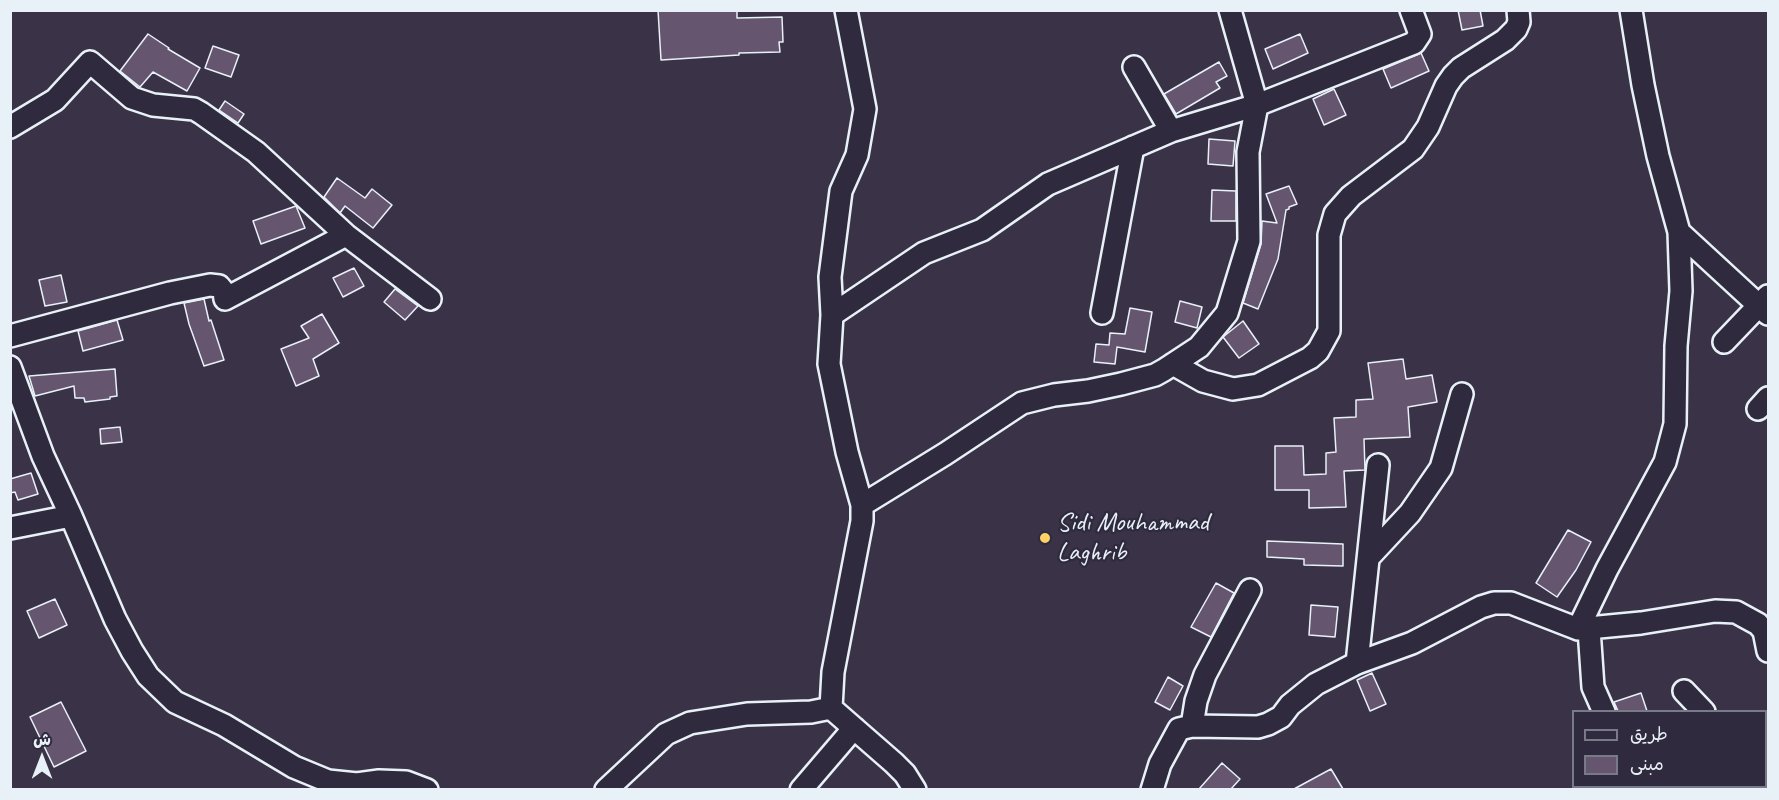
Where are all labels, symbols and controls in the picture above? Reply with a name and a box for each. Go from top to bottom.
place label: Sidi Mouhammad Laghrib [1057,507,1209,568]
marker: Sidi Mouhammad Laghrib [1038,531,1052,545]
legend [1572,710,1767,788]
text: طريق [1630,723,1668,745]
north arrow [12,728,72,788]
text: ش [33,730,51,750]
text: مبنى [1630,753,1664,775]

